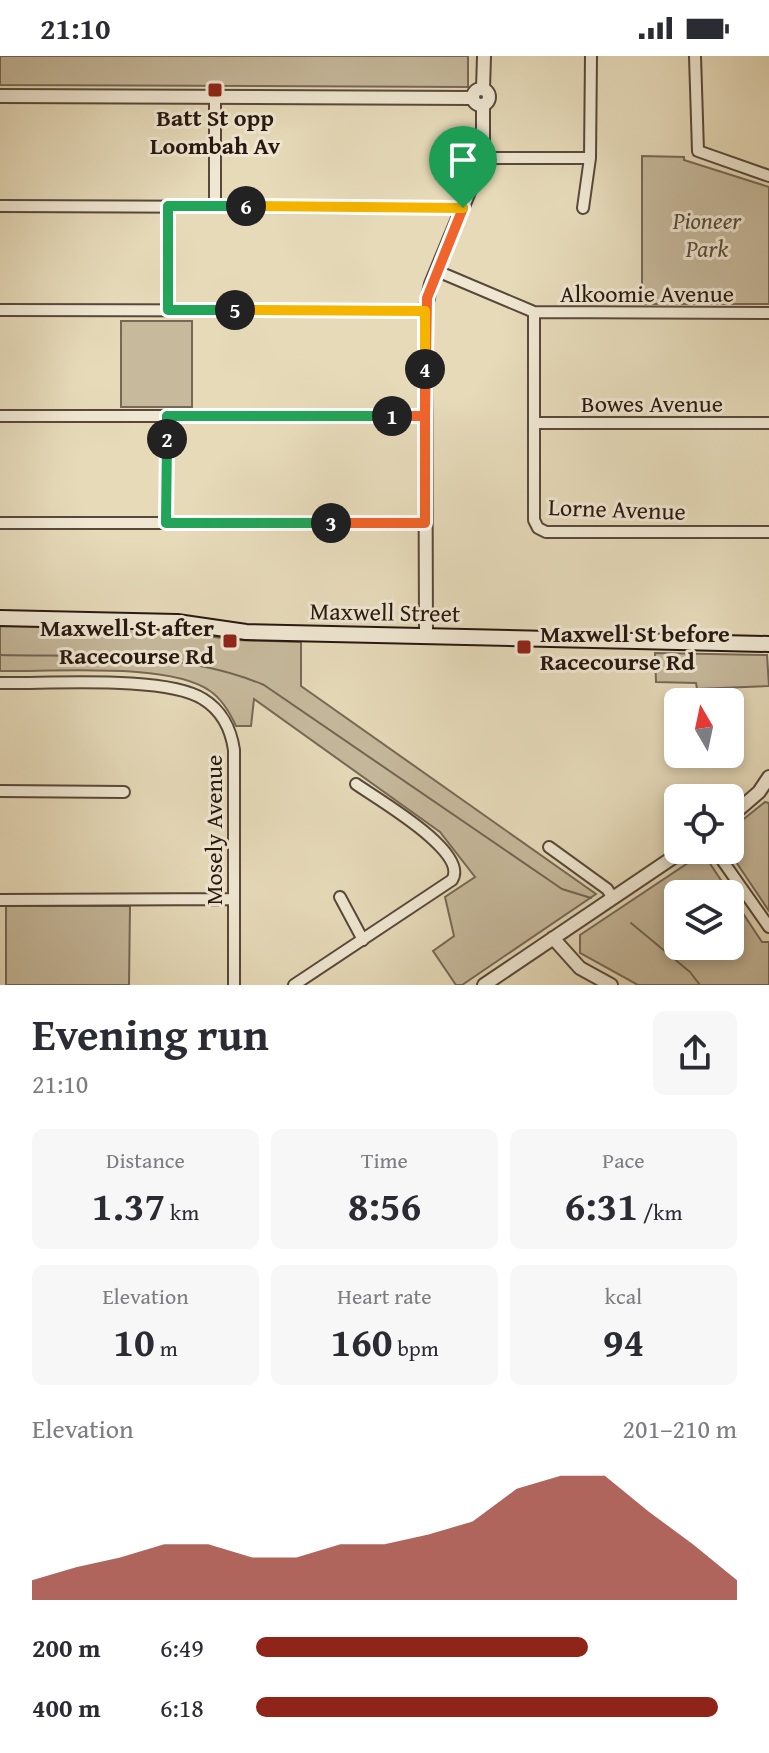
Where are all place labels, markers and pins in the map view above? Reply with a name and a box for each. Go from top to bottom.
marker: Batt St opp Loombah Av [206,81,224,99]
place label: Batt St opp Loombah Av [150,100,281,163]
pin [429,126,497,208]
pin: 6 [226,186,266,226]
pin: 5 [215,290,255,330]
pin: 4 [405,349,445,389]
pin: 1 [372,396,412,436]
pin: 2 [147,419,187,459]
pin: 3 [311,503,351,543]
place label: Maxwell St after Racecourse Rd [40,610,214,673]
place label: Maxwell St before Racecourse Rd [540,616,730,679]
marker: Maxwell St after Racecourse Rd [221,632,239,650]
marker: Maxwell St before Racecourse Rd [515,638,533,656]

